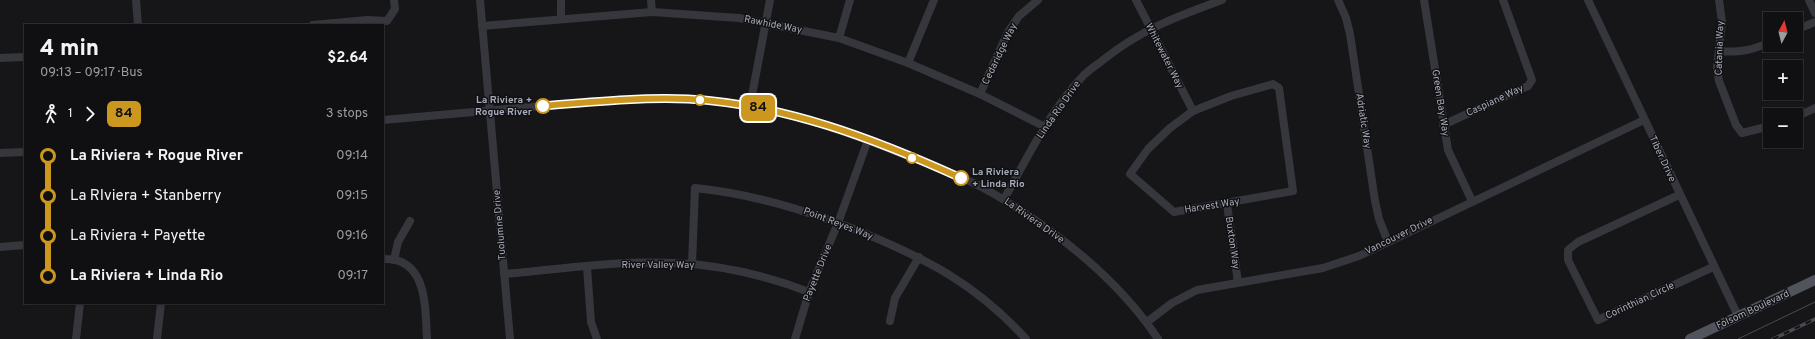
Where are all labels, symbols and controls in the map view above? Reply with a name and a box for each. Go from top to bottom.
north arrow [1763,12,1803,52]
map controls [1763,12,1803,148]
street label: Rawhide Way [743,13,803,37]
street label: Catania Way [1713,20,1727,76]
street label: Cedaridge Way [979,21,1021,87]
street label: Whitewater Way [1142,21,1186,91]
text: 4 min [40,36,99,63]
text: $2.64 [327,49,368,68]
button: + [1763,60,1803,100]
text: 09:13 – 09:17 · Bus [40,65,143,81]
street label: Green Bay Way [1428,69,1452,137]
street label: Linda Rio Drive [1034,78,1084,142]
street label: Caspiane Way [1464,82,1526,120]
street label: Adriatic Way [1352,92,1374,150]
place label: La Riviera + Rogue River [475,94,533,119]
unlabelled marker [694,94,706,106]
line badge: 84 [740,95,776,121]
marker: La Riviera + Rogue River [535,98,551,114]
text: 84 [749,99,767,116]
icon: walk [40,103,62,125]
icon: forward [79,103,101,125]
text: 84 [115,105,133,122]
text: 1 [68,106,73,122]
text: 3 stops [326,106,368,122]
button: − [1763,108,1803,148]
street label: Tiber Drive [1646,134,1678,184]
text: La Riviera + Rogue River [70,147,243,166]
text: 09:14 [336,148,368,164]
unlabelled marker [906,152,918,164]
place label: La Riviera + Linda Rio [972,166,1025,191]
marker: La Riviera + Linda Rio [953,170,969,186]
text: La RIviera + Stanberry [70,187,221,206]
text: 09:15 [336,188,368,204]
street label: Tuolumne Drive [490,189,510,261]
street label: La Riviera Drive [1001,195,1067,247]
street label: Harvest Way [1184,195,1240,217]
street label: Point Reyes Way [801,205,875,243]
street label: Vancouver Drive [1363,214,1435,258]
street label: Buxton Way [1222,216,1242,270]
text: La Riviera + Payette [70,227,205,246]
text: 09:16 [336,228,368,244]
street label: Payette Drive [801,242,835,304]
street label: River Valley Way [621,259,695,272]
text: La Riviera + Linda Rio [70,267,223,286]
text: 09:17 [337,268,368,284]
street label: Corinthian Circle [1603,279,1677,323]
street label: Folsom Boulevard [1714,287,1792,333]

